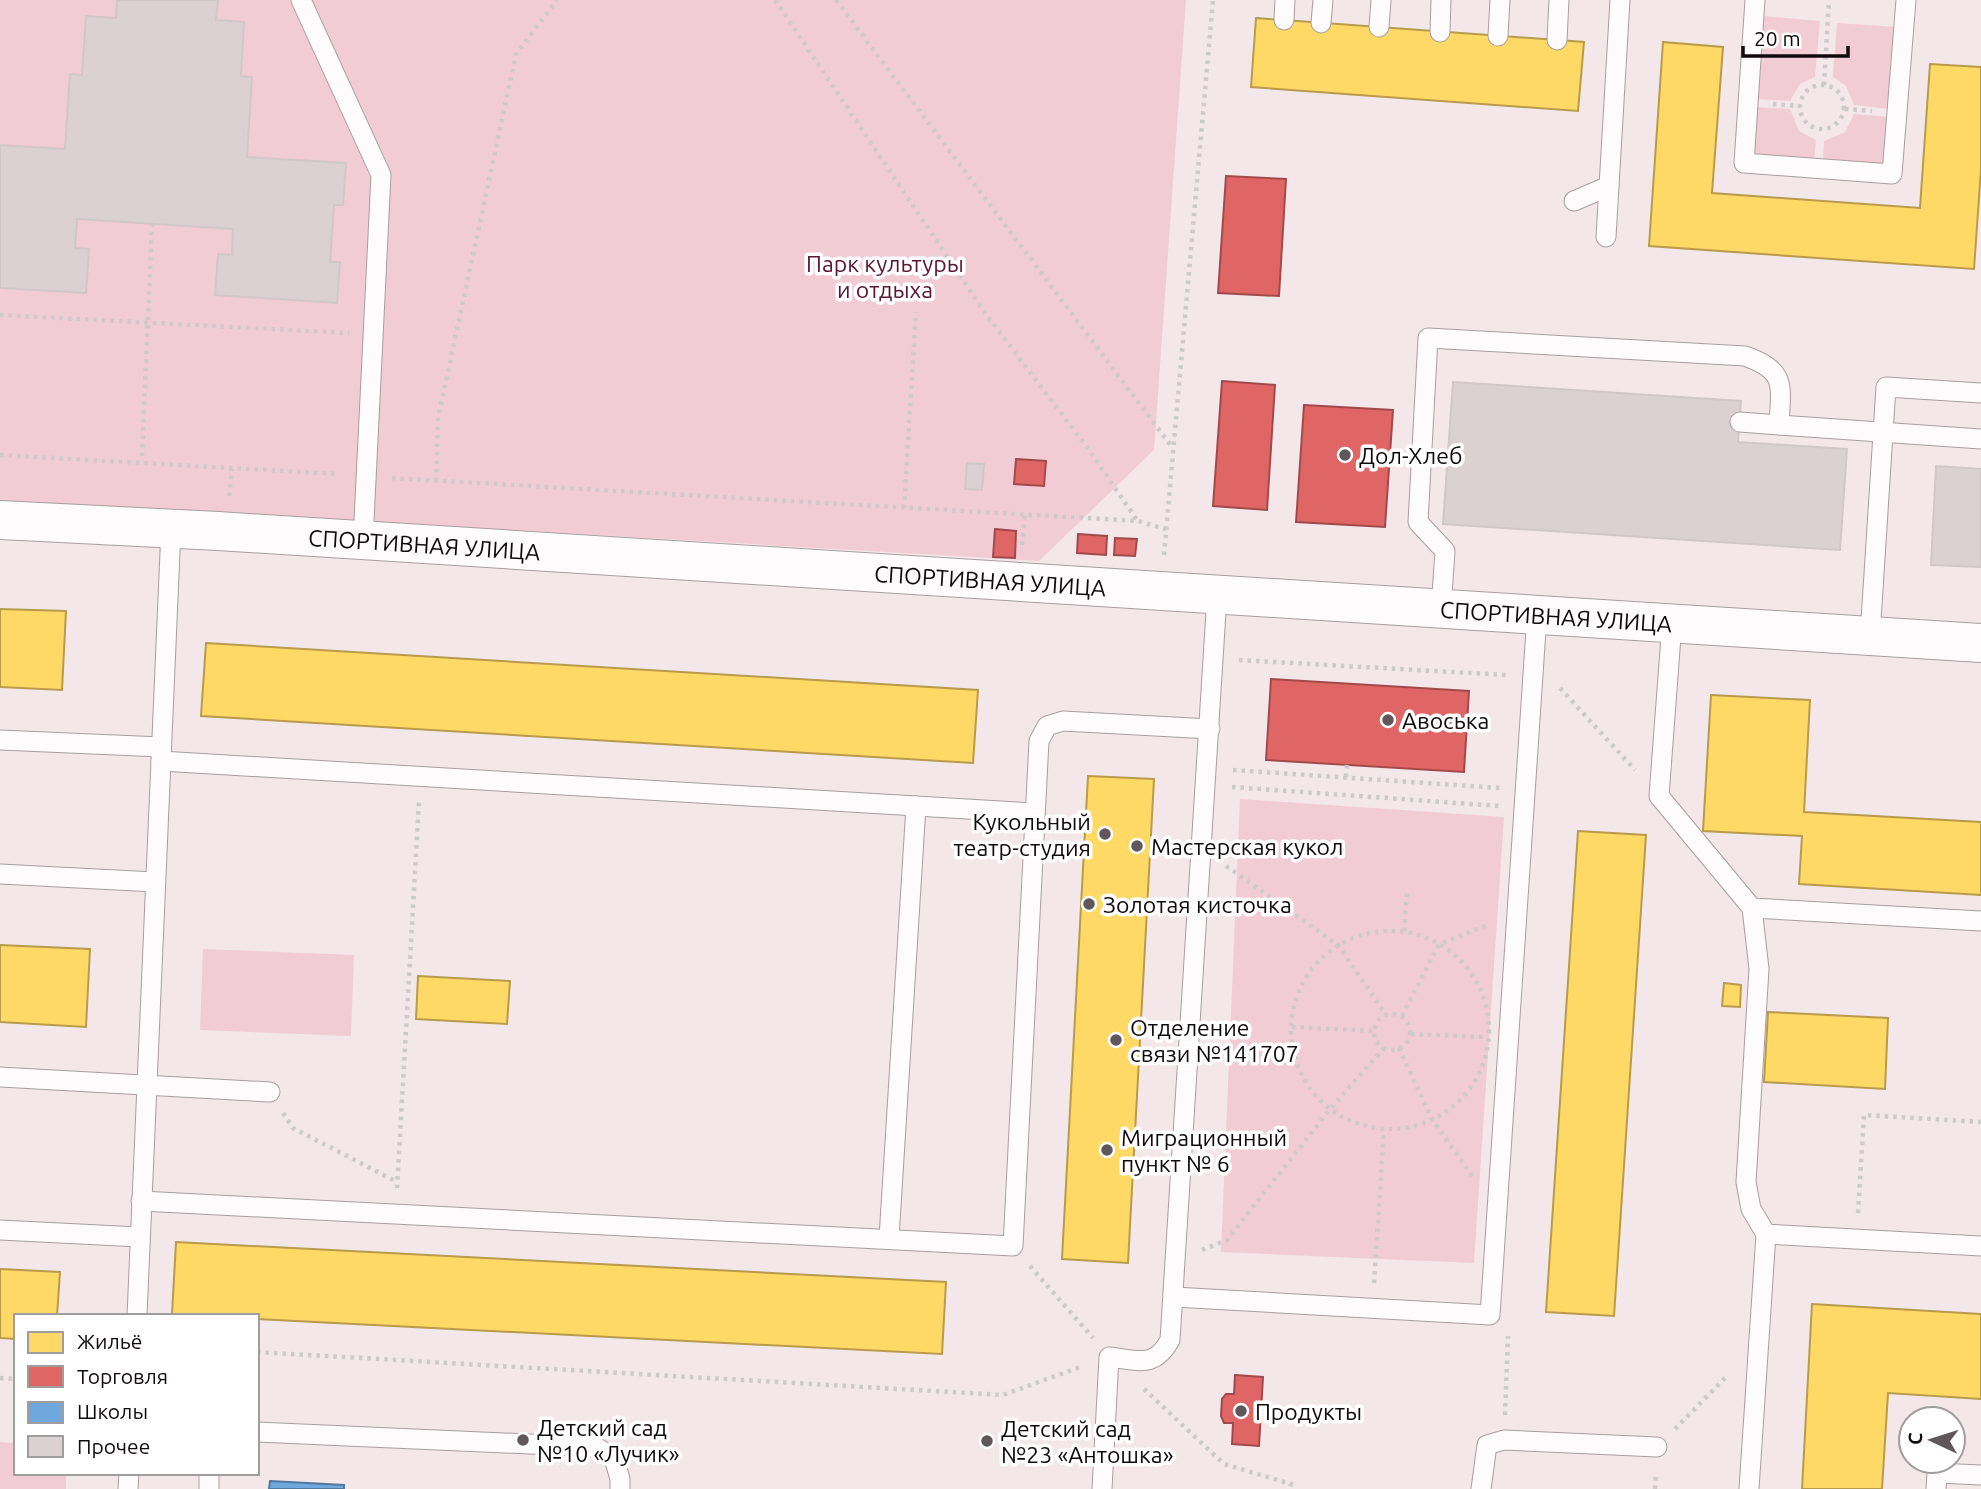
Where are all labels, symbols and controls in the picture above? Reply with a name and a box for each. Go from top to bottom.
scale bar [1743,14,1848,58]
text: 20 m [1754,26,1801,50]
park label: Парк культуры и отдыха [806,251,964,302]
place label: Дол-Хлеб [1359,443,1462,468]
marker: Дол-Хлеб [1337,447,1353,463]
street label: СПОРТИВНАЯ УЛИЦА [308,524,541,564]
street label: СПОРТИВНАЯ УЛИЦА [873,560,1107,600]
street label: СПОРТИВНАЯ УЛИЦА [1439,596,1673,636]
place label: Авоська [1402,708,1489,733]
marker: Авоська [1380,712,1396,728]
place label: Кукольный театр-студия [954,809,1091,860]
marker: Кукольный театр-студия [1097,826,1113,842]
place label: Мастерская кукол [1151,834,1343,859]
marker: Мастерская кукол [1129,838,1145,854]
place label: Золотая кисточка [1103,892,1292,917]
marker: Золотая кисточка [1081,896,1097,912]
place label: Отделение связи №141707 [1130,1015,1299,1066]
marker: Отделение связи №141707 [1108,1032,1124,1048]
place label: Миграционный пункт № 6 [1121,1125,1287,1176]
marker: Миграционный пункт № 6 [1099,1142,1115,1158]
legend [14,1314,259,1475]
text: Жильё [77,1329,142,1353]
text: Торговля [77,1364,168,1388]
text: Школы [77,1399,148,1423]
place label: Продукты [1255,1399,1362,1424]
marker: Продукты [1233,1403,1249,1419]
north arrow [1897,1405,1967,1475]
place label: Детский сад №10 «Лучик» [537,1415,680,1466]
place label: Детский сад №23 «Антошка» [1001,1416,1173,1467]
marker: Детский сад №10 «Лучик» [515,1432,531,1448]
text: С [1904,1432,1926,1446]
marker: Детский сад №23 «Антошка» [979,1433,995,1449]
text: Прочее [77,1434,150,1458]

